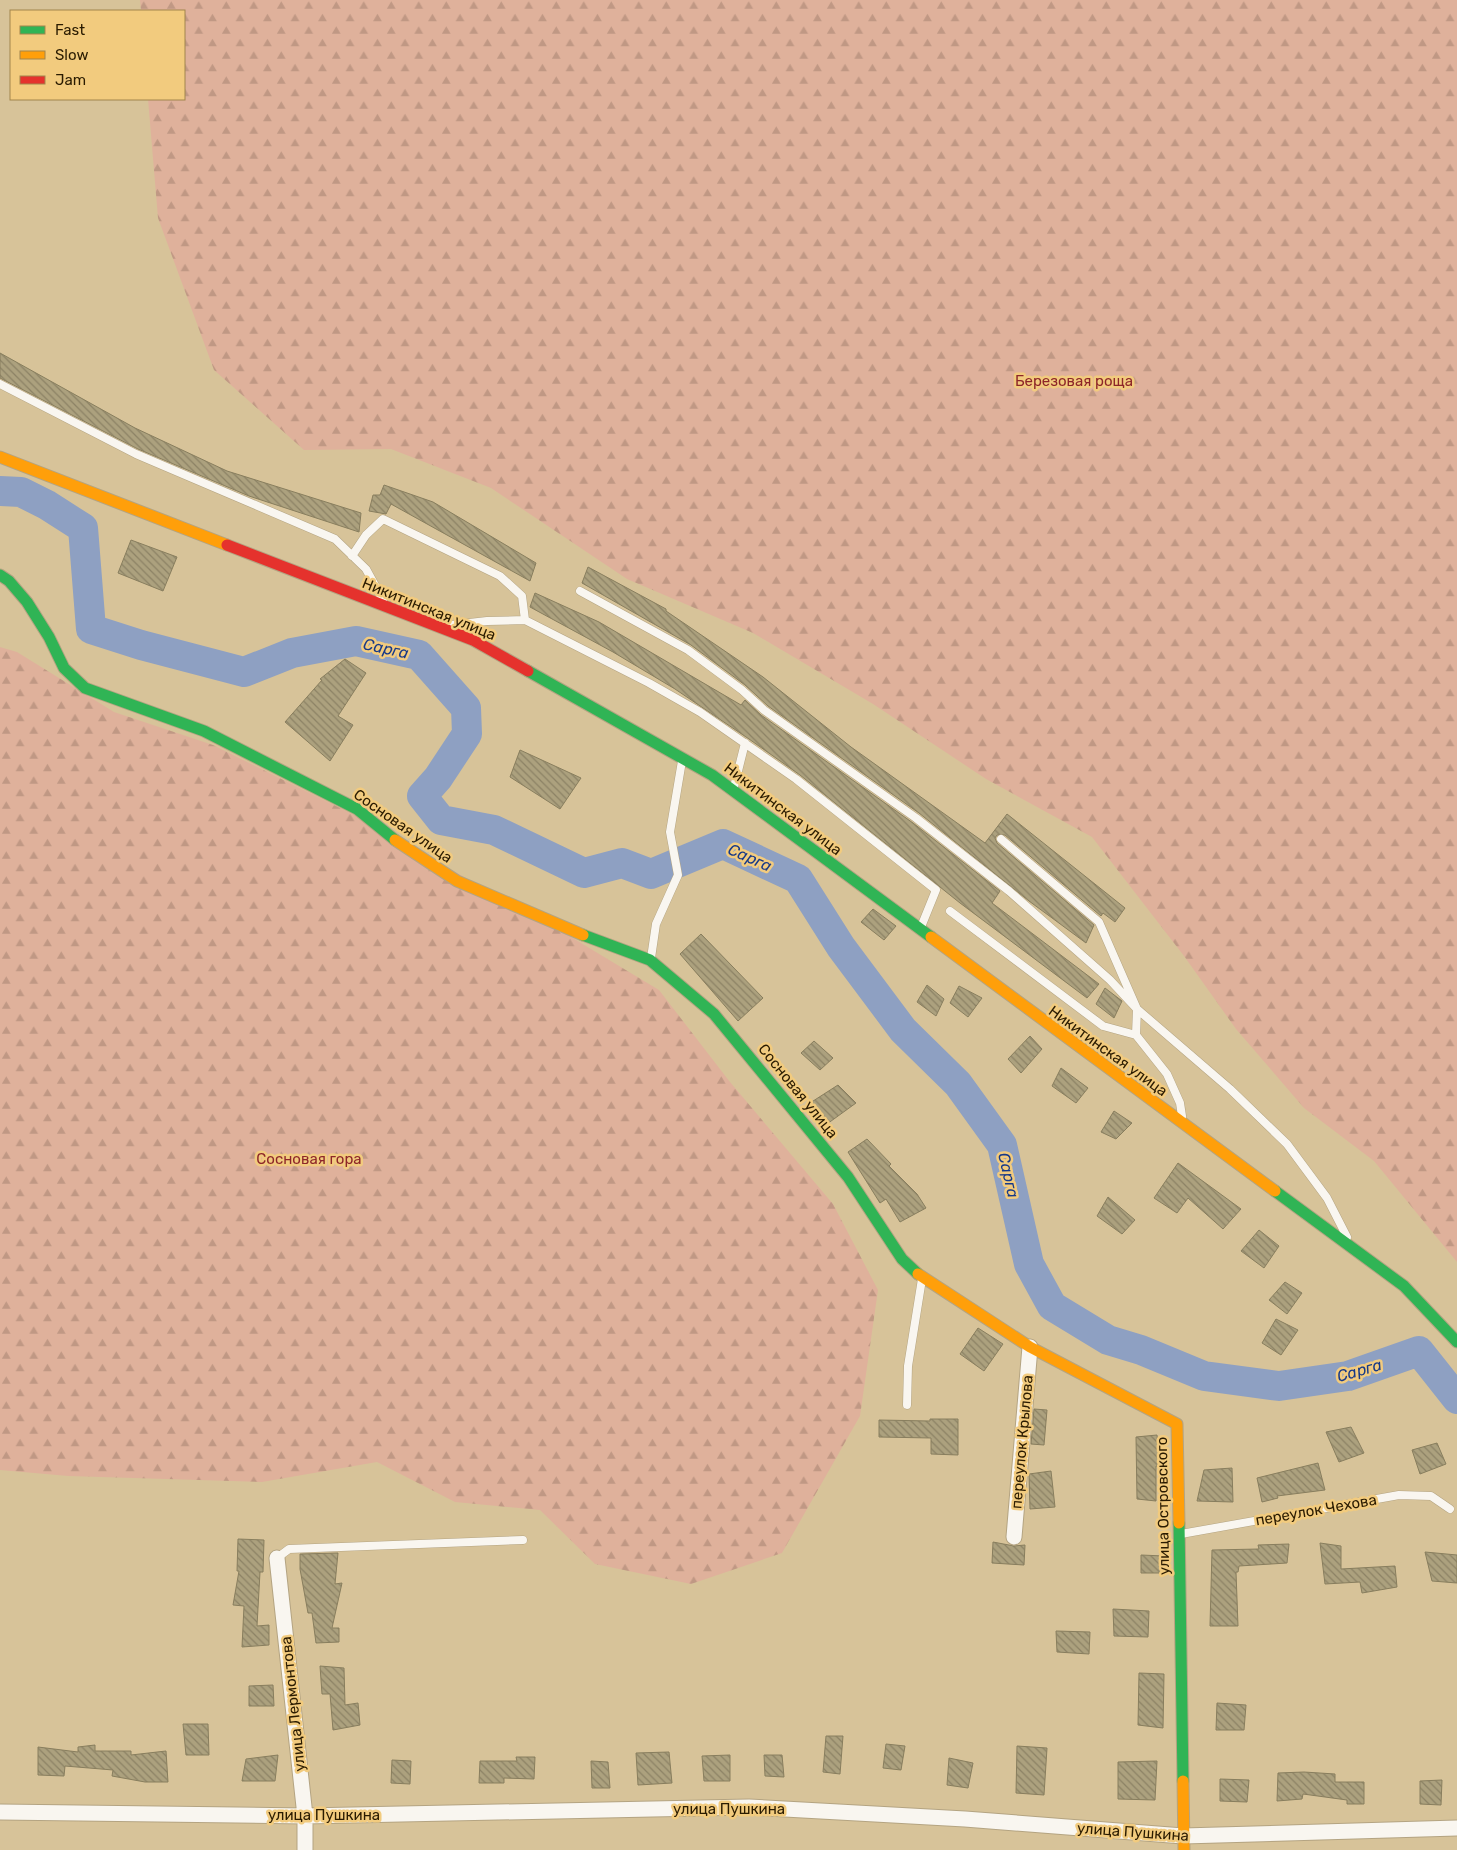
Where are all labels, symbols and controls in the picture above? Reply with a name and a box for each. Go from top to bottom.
legend [10,10,185,100]
text: Fast [55,21,85,39]
text: Slow [55,46,88,64]
text: Jam [55,71,86,89]
park label: Березовая роща [1015,372,1133,390]
street label: Никитинская улица [360,574,498,644]
water label: Сарга [362,634,410,663]
street label: Никитинская улица [721,759,845,859]
street label: Сосновая улица [350,785,456,867]
water label: Сарга [725,839,775,875]
street label: Никитинская улица [1045,1002,1171,1100]
street label: Сосновая улица [754,1040,842,1142]
park label: Сосновая гора [256,1150,362,1168]
water label: Сарга [994,1151,1023,1200]
water label: Сарга [1335,1355,1384,1386]
street label: переулок Крылова [1007,1374,1037,1510]
street label: улица Островского [1153,1437,1173,1575]
street label: переулок Чехова [1254,1490,1378,1530]
street label: улица Лермонтова [277,1636,309,1772]
street label: улица Пушкина [673,1800,785,1818]
street label: улица Пушкина [268,1806,380,1824]
street label: улица Пушкина [1076,1819,1190,1845]

